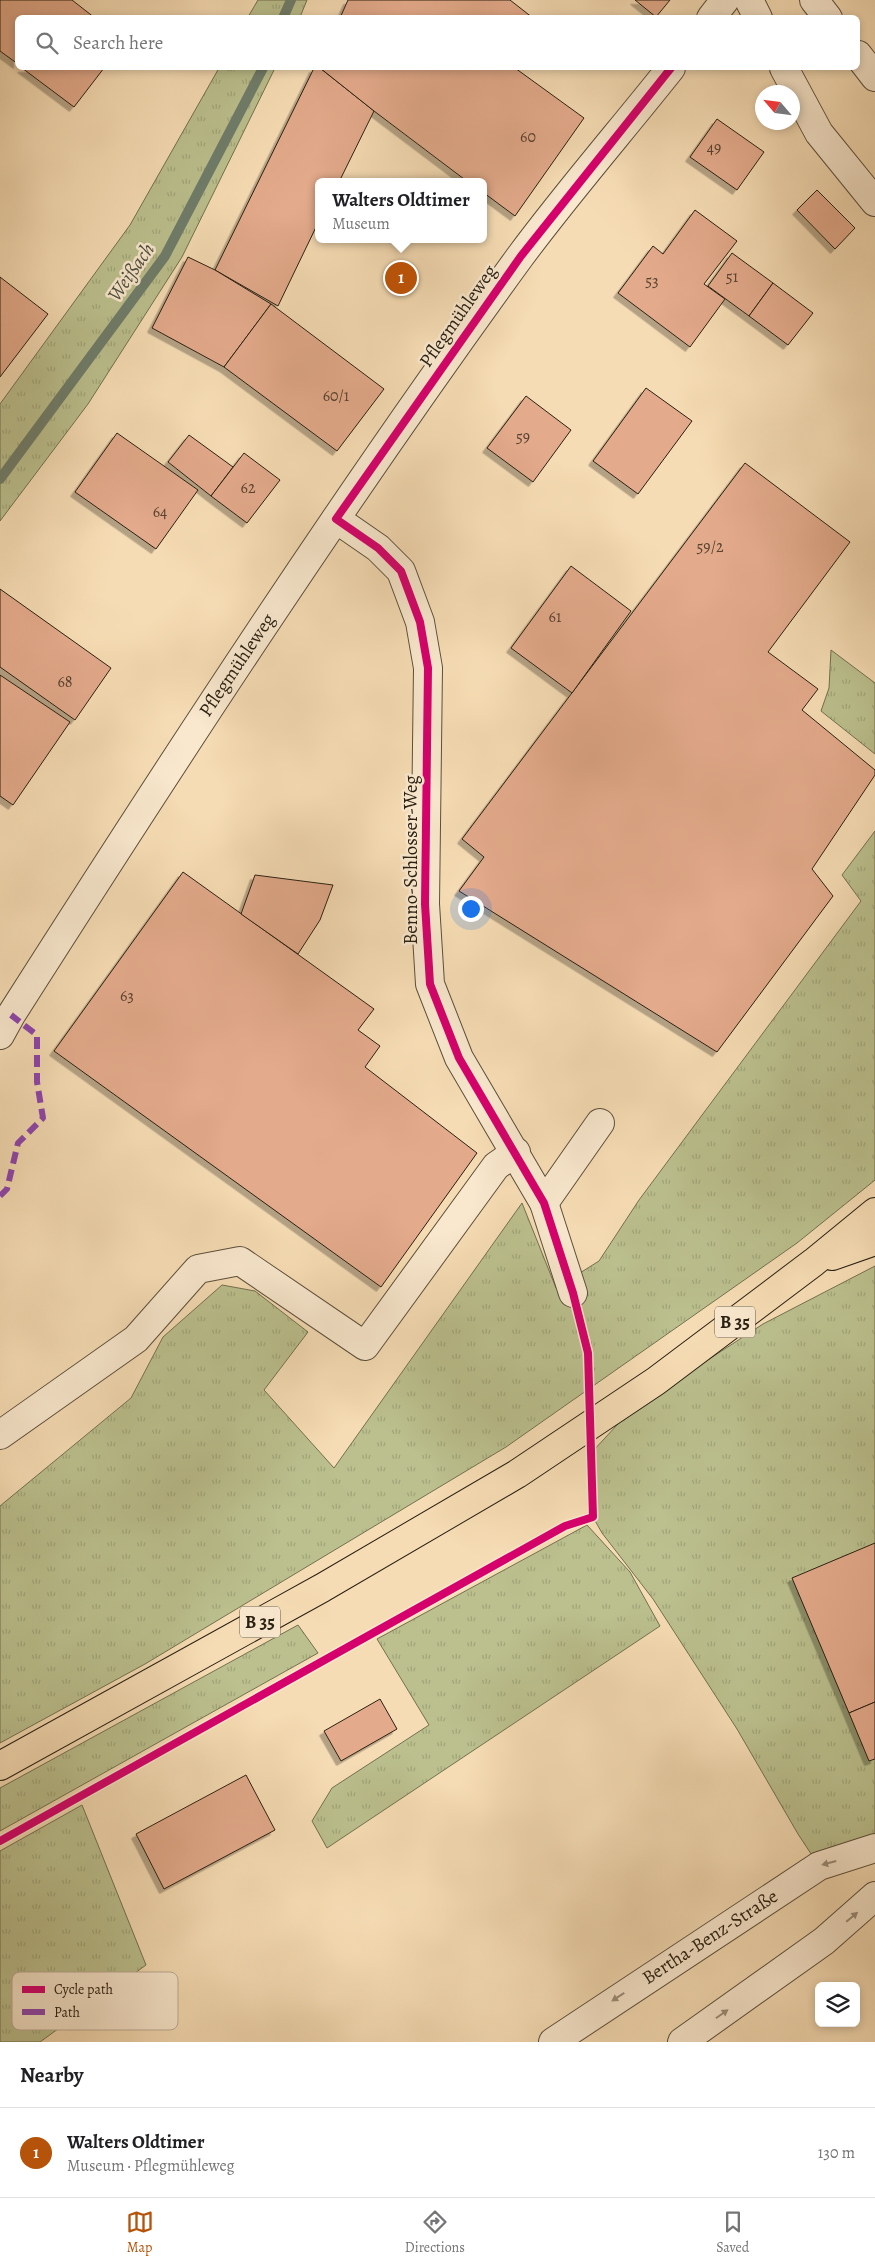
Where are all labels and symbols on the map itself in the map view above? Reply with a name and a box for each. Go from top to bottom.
north arrow [755,85,800,130]
house number: 60 [520,126,536,148]
house number: 49 [707,137,721,159]
water label: Weißach [101,237,161,307]
pin: 1 [385,259,417,297]
street label: Pflegmühleweg [413,259,503,372]
house number: 51 [726,266,739,288]
house number: 53 [645,270,659,292]
house number: 60/1 [323,385,350,407]
house number: 59 [516,426,530,448]
house number: 62 [241,477,256,499]
house number: 64 [153,501,167,523]
house number: 59/2 [696,536,724,558]
house number: 61 [549,606,562,628]
street label: Pflegmühleweg [193,608,281,722]
house number: 68 [57,671,73,693]
street label: Benno-Schlosser-Weg [398,775,424,945]
your location [458,896,484,922]
house number: 63 [120,985,134,1007]
road number: B 35 [715,1306,755,1338]
road number: B 35 [240,1606,280,1638]
one-way arrow [821,1860,836,1868]
street label: Bertha-Benz-Straße [637,1883,783,1991]
one-way arrow [845,1911,858,1922]
legend [12,1972,178,2030]
text: Cycle path [54,1980,114,1999]
one-way arrow [612,1993,625,2002]
text: Path [54,2003,81,2022]
one-way arrow [715,2009,729,2019]

